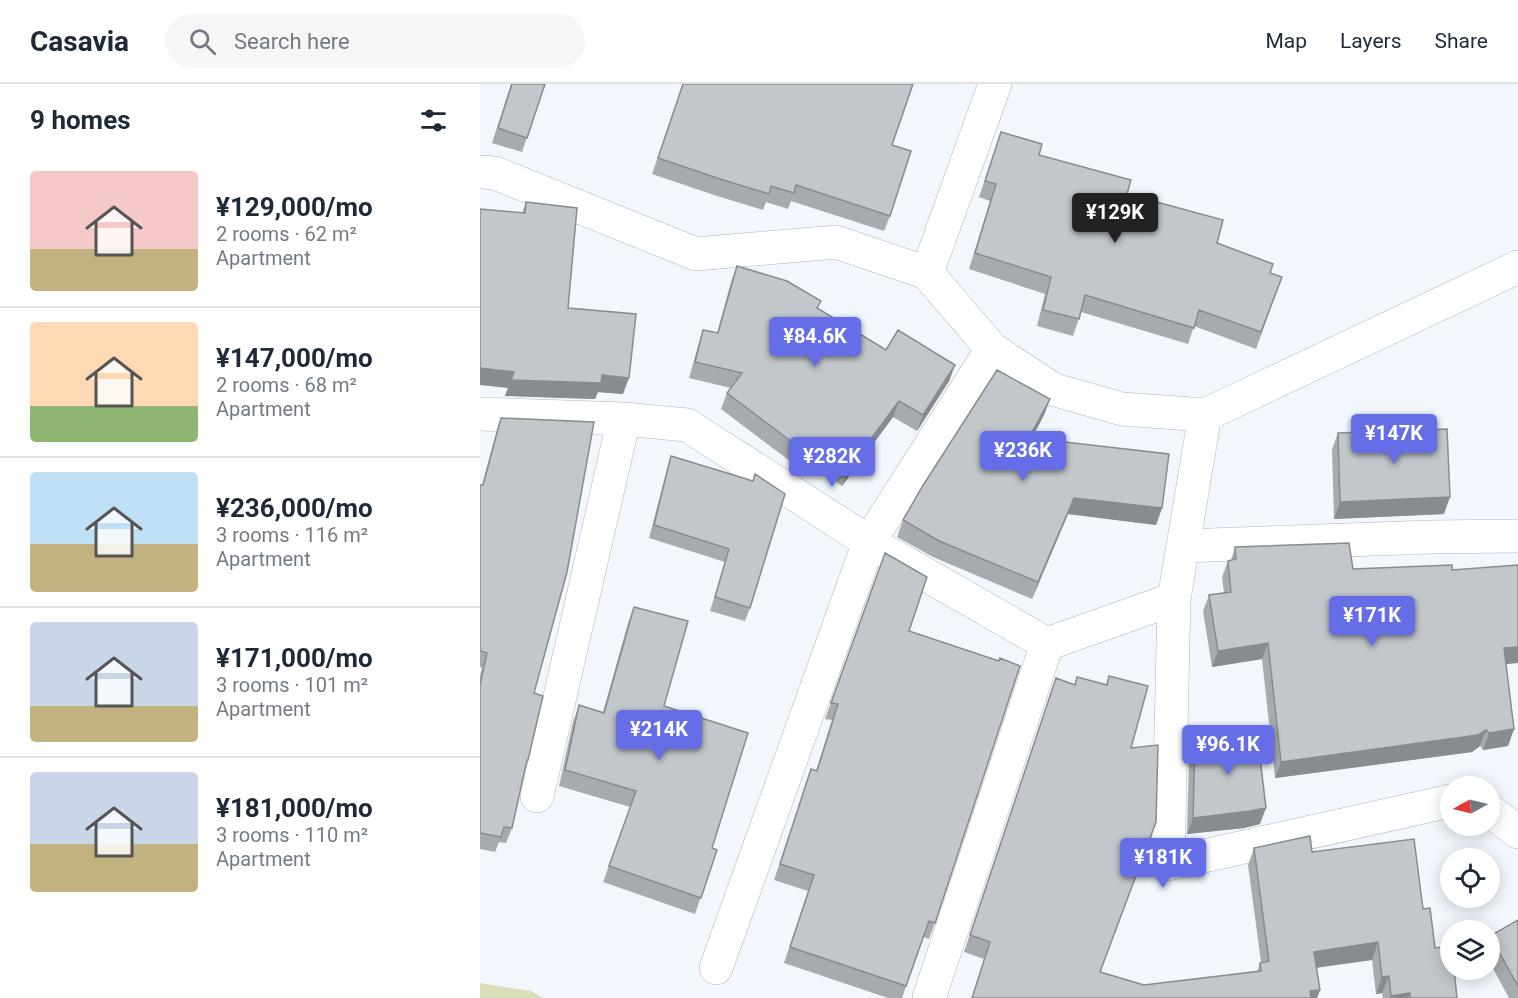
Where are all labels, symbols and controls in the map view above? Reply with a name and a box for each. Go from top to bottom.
search box [165,14,585,68]
text: Casavia [30,25,129,58]
icon: search [186,25,219,58]
text: Search here [234,29,350,54]
text: Map [1265,29,1307,53]
text: Layers [1340,29,1401,53]
text: Share [1434,29,1488,53]
icon: filters [417,104,450,137]
text: 9 homes [30,105,131,135]
text: ¥129,000/mo [216,192,373,222]
pin: ¥129K [1073,193,1157,244]
icon: home [78,195,150,267]
text: ¥129K [1086,200,1144,224]
text: 2 rooms · 62 m² [216,222,357,246]
text: Apartment [216,246,311,270]
pin: ¥84.6K [766,317,864,368]
text: ¥84.6K [783,324,847,348]
text: ¥147,000/mo [216,343,373,373]
icon: home [78,346,150,418]
text: 2 rooms · 68 m² [216,373,357,397]
text: Apartment [216,397,311,421]
pin: ¥147K [1352,414,1436,465]
text: ¥147K [1365,421,1423,445]
pin: ¥236K [981,431,1065,482]
pin: ¥282K [790,437,874,488]
text: ¥236K [994,438,1052,462]
text: ¥282K [803,444,861,468]
text: ¥236,000/mo [216,493,373,523]
icon: home [78,496,150,568]
text: 3 rooms · 116 m² [216,523,368,547]
text: Apartment [216,547,311,571]
pin: ¥171K [1330,596,1414,647]
text: ¥171K [1343,603,1401,627]
text: ¥171,000/mo [216,643,373,673]
icon: home [78,646,150,718]
text: 3 rooms · 101 m² [216,673,368,697]
text: Apartment [216,697,311,721]
pin: ¥214K [617,710,701,761]
text: ¥214K [630,717,688,741]
pin: ¥96.1K [1179,725,1277,776]
text: ¥96.1K [1196,732,1260,756]
north arrow [1440,776,1500,836]
map controls [1440,776,1500,980]
text: ¥181,000/mo [216,793,373,823]
icon: home [78,796,150,868]
text: 3 rooms · 110 m² [216,823,368,847]
pin: ¥181K [1121,838,1205,889]
text: ¥181K [1134,845,1192,869]
text: Apartment [216,847,311,871]
button: locate [1440,848,1500,908]
button: layers [1440,920,1500,980]

